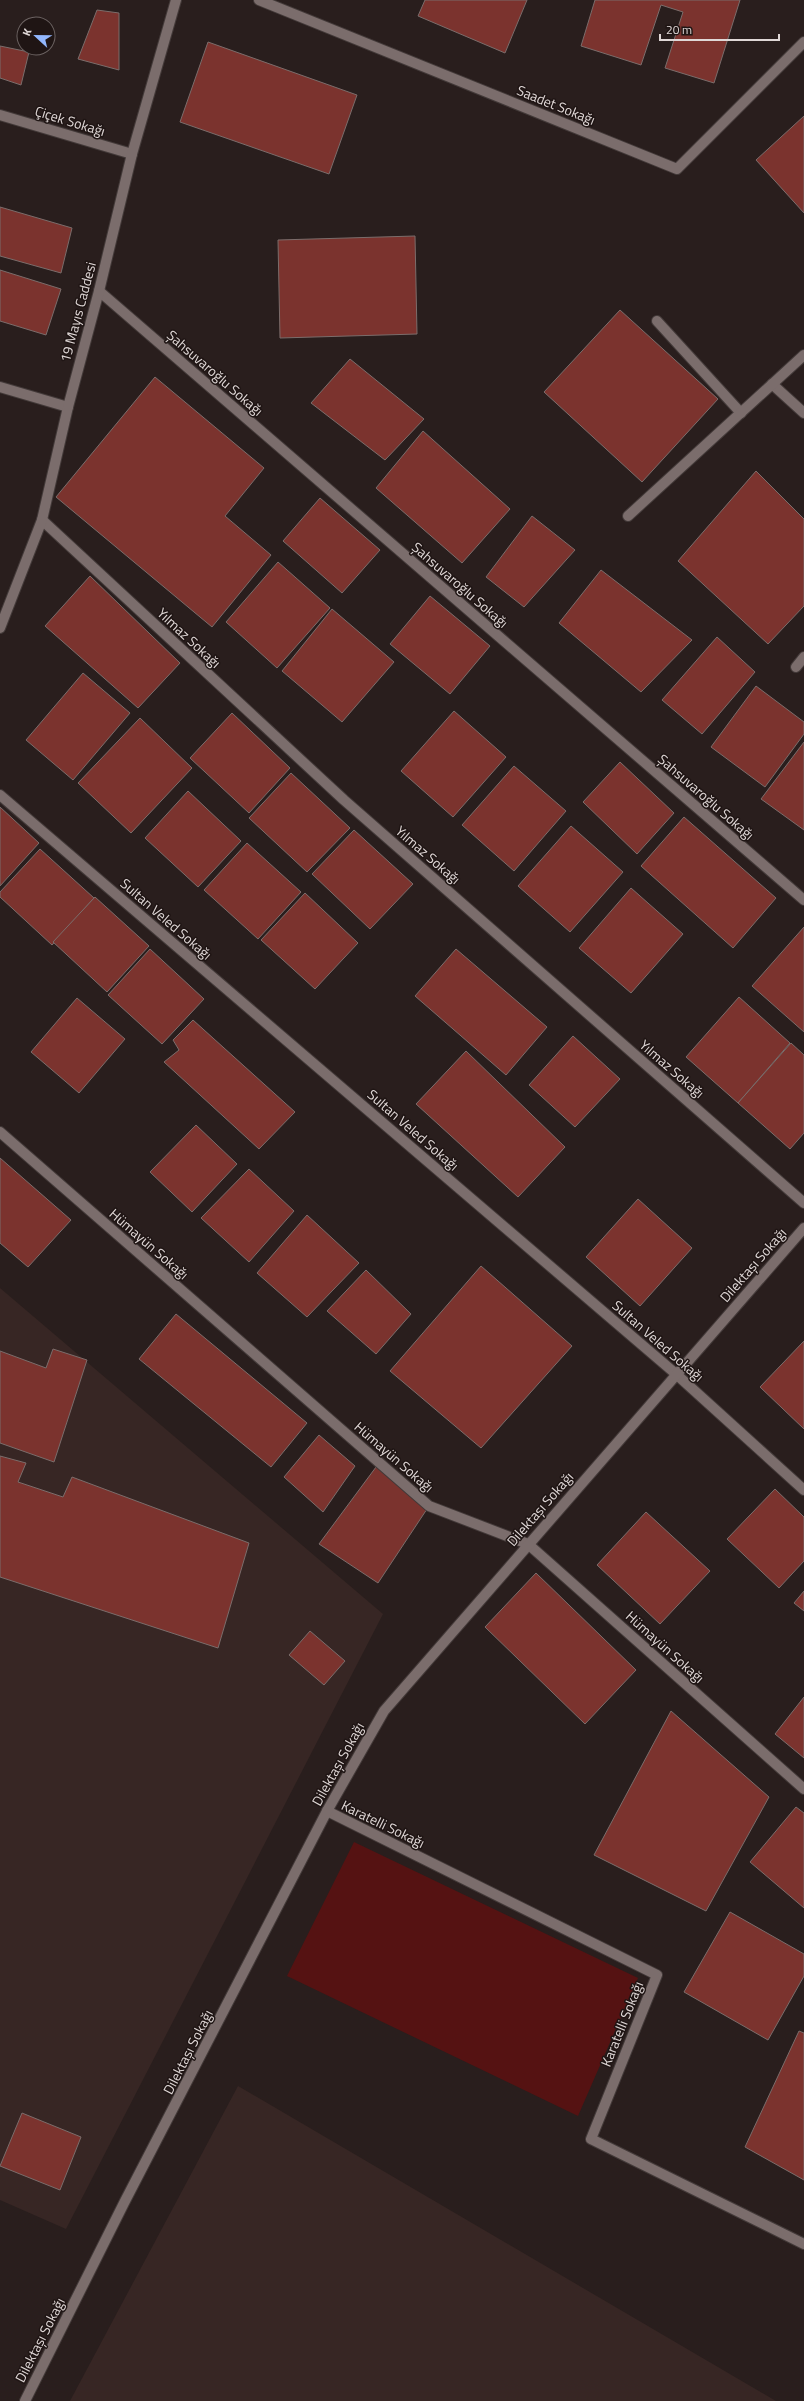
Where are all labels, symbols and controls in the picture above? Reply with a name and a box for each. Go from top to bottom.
north arrow [16,16,56,56]
scale bar [660,16,779,42]
text: 20 m [666,20,692,39]
text: K [18,26,36,38]
street label: Saadet Sokağı [514,79,599,130]
street label: Çiçek Sokağı [32,100,108,141]
street label: 19 Mayıs Caddesi [54,259,101,364]
street label: Şahsuvaroğlu Sokağı [163,325,268,420]
street label: Şahsuvaroğlu Sokağı [408,537,513,632]
street label: Yılmaz Sokağı [153,603,226,673]
street label: Şahsuvaroğlu Sokağı [654,749,759,844]
street label: Yılmaz Sokağı [391,820,465,889]
street label: Sultan Veled Sokağı [116,873,217,964]
street label: Yılmaz Sokağı [635,1034,709,1103]
street label: Sultan Veled Sokağı [363,1084,464,1175]
street label: Hümayün Sokağı [105,1203,194,1284]
street label: Dilektaşı Sokağı [714,1223,791,1307]
street label: Sultan Veled Sokağı [608,1295,709,1386]
street label: Hümayün Sokağı [350,1416,439,1497]
street label: Dilektaşı Sokağı [501,1467,578,1551]
street label: Hümayün Sokağı [621,1606,709,1688]
street label: Dilektaşı Sokağı [306,1718,369,1809]
street label: Karatelli Sokağı [338,1794,428,1853]
street label: Karatelli Sokağı [595,1978,648,2070]
street label: Dilektaşı Sokağı [157,2006,218,2098]
street label: Dilektaşı Sokağı [9,2294,70,2386]

